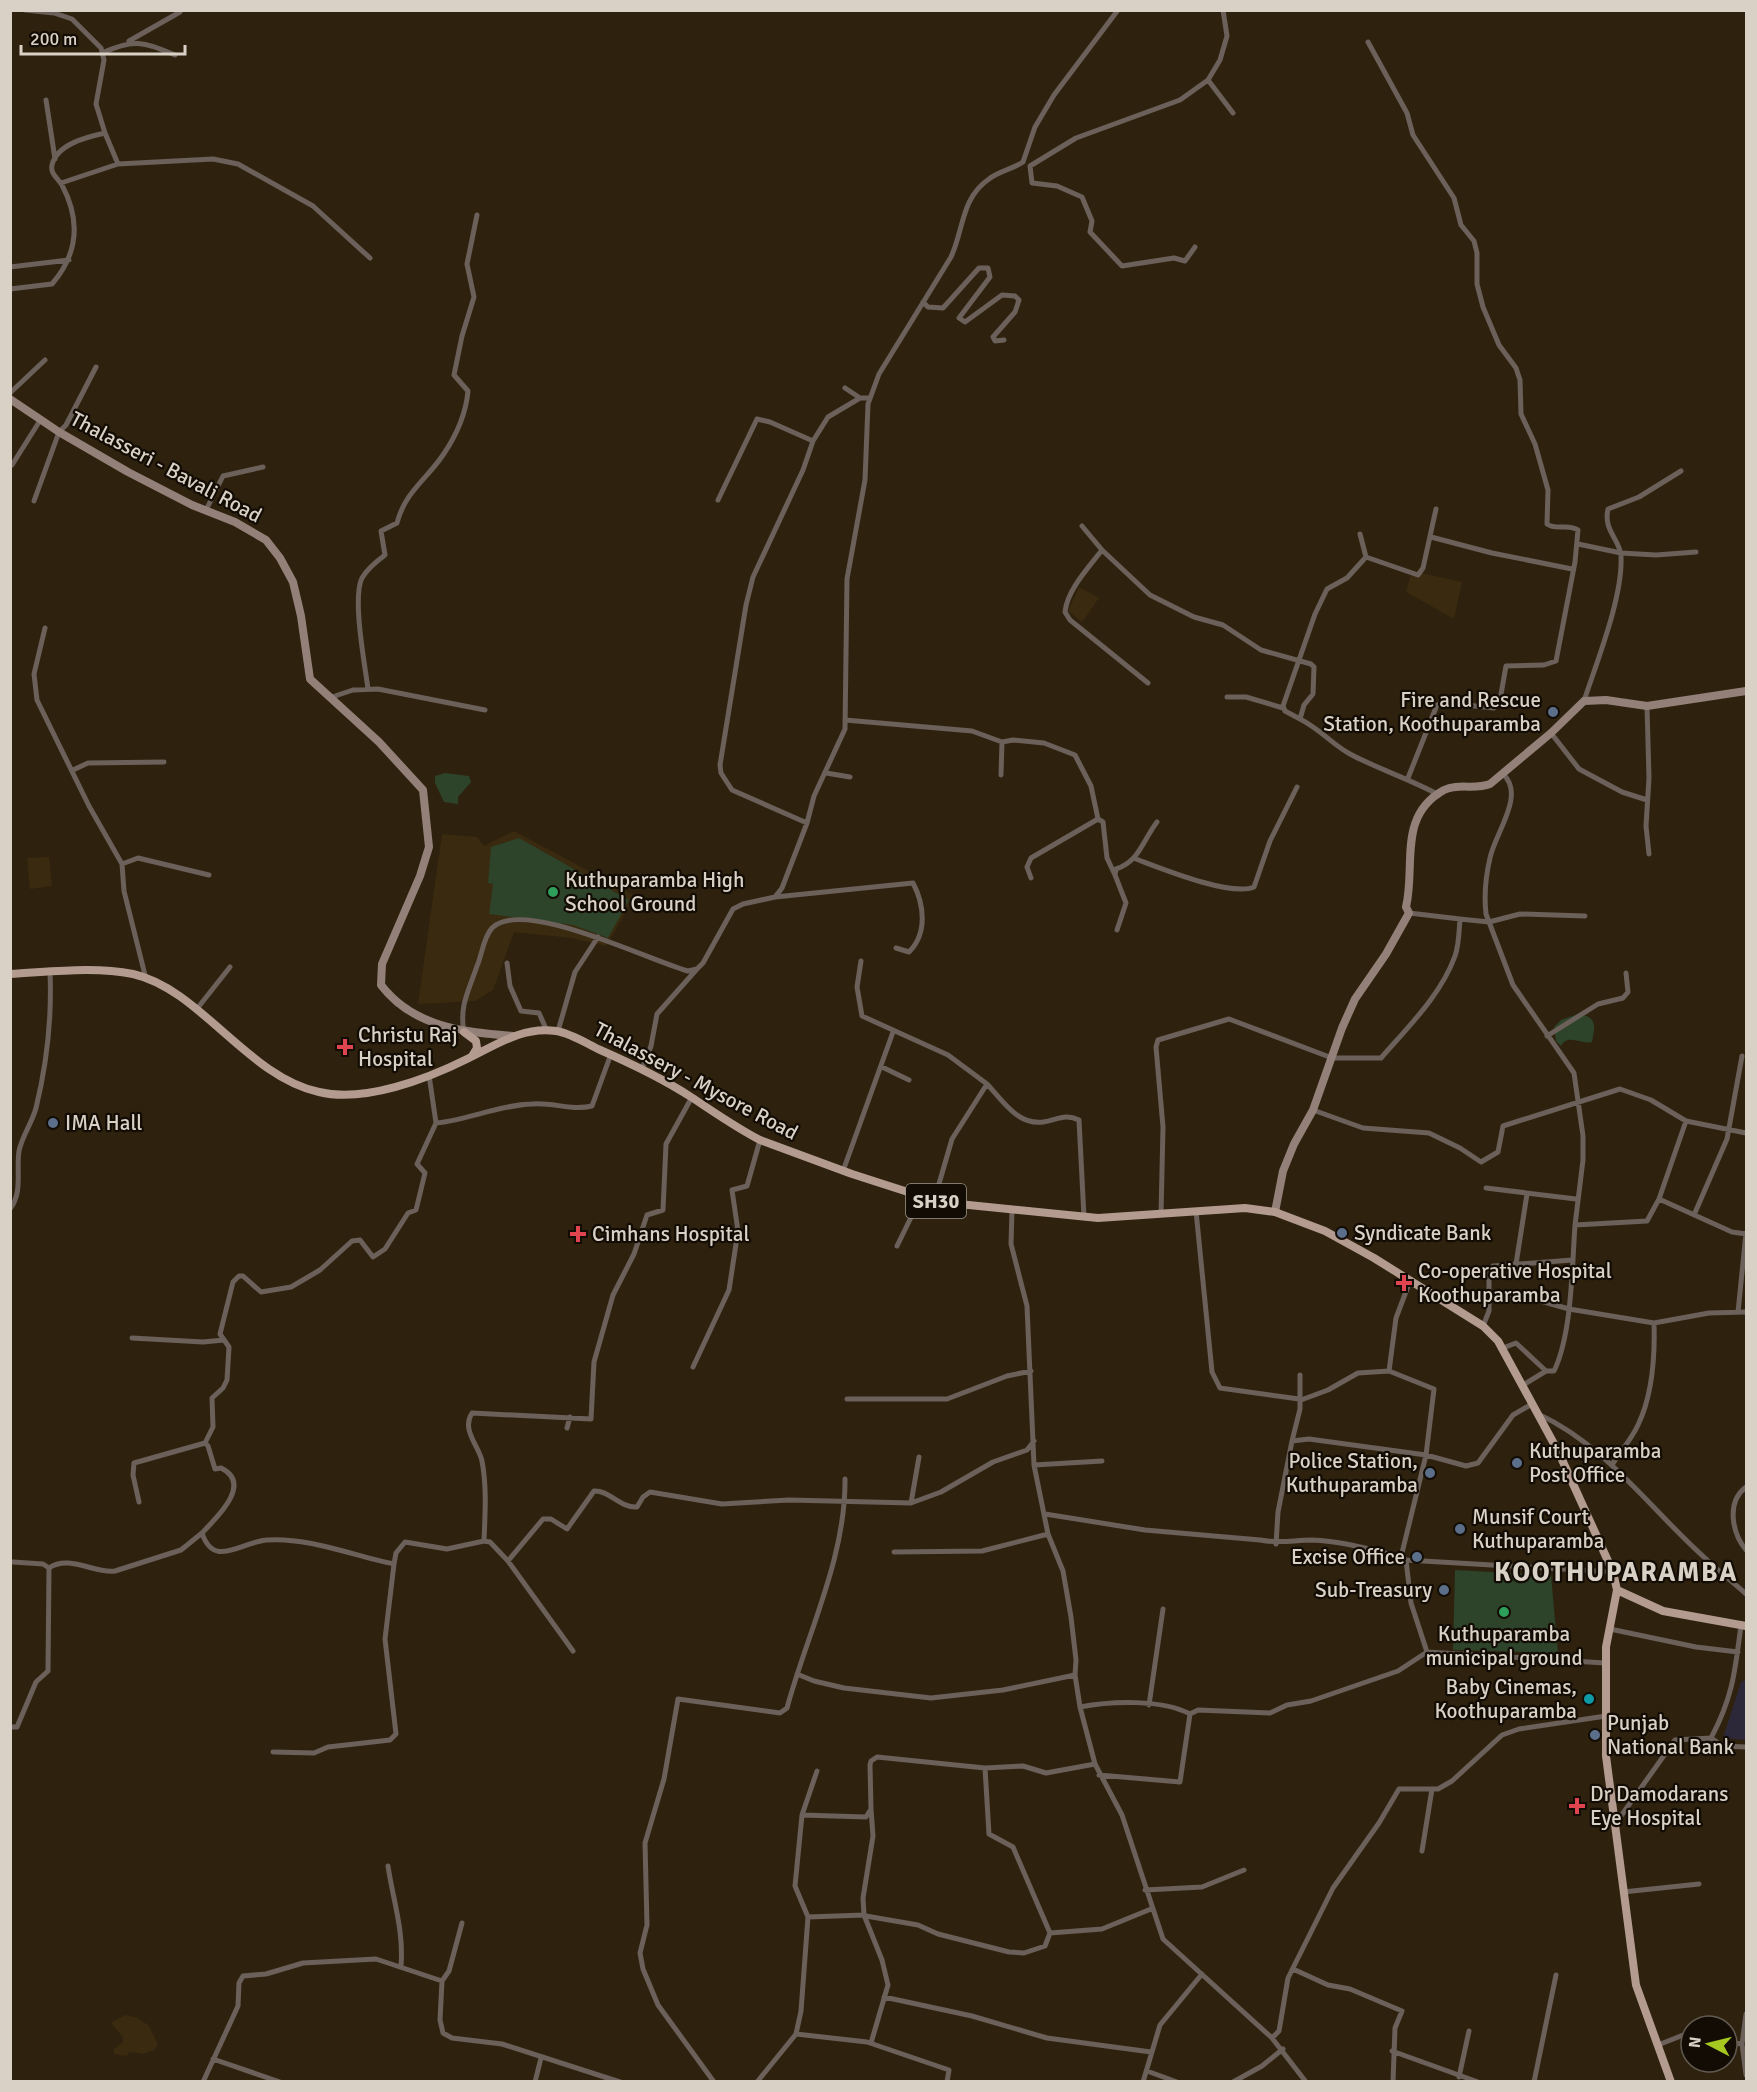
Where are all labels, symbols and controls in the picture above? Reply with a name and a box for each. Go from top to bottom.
scale bar [21,18,184,56]
text: 200 m [30,28,77,50]
street label: Thalasseri - Bavali Road [66,406,266,528]
place label: Fire and Rescue Station, Koothuparamba [1323,687,1541,737]
marker: Fire and Rescue Station, Koothuparamba [1546,705,1560,719]
place label: Kuthuparamba High School Ground [565,867,744,917]
marker: Kuthuparamba High School Ground [546,885,560,899]
street label: Thalassery - Mysore Road [590,1016,802,1146]
place label: Christu Raj Hospital [358,1022,458,1072]
marker: Christu Raj Hospital [336,1038,354,1056]
place label: IMA Hall [65,1110,143,1136]
marker: IMA Hall [46,1116,60,1130]
road number: SH30 [906,1184,966,1218]
place label: Syndicate Bank [1354,1220,1492,1246]
place label: Cimhans Hospital [592,1221,750,1247]
marker: Cimhans Hospital [569,1225,587,1243]
marker: Syndicate Bank [1335,1226,1349,1240]
place label: Co-operative Hospital Koothuparamba [1418,1258,1612,1308]
marker: Co-operative Hospital Koothuparamba [1395,1274,1413,1292]
place label: Kuthuparamba Post Office [1529,1438,1661,1488]
place label: Police Station, Kuthuparamba [1286,1448,1418,1498]
marker: Kuthuparamba Post Office [1510,1456,1524,1470]
marker: Police Station, Kuthuparamba [1423,1466,1437,1480]
place label: Munsif Court Kuthuparamba [1472,1504,1604,1554]
marker: Munsif Court Kuthuparamba [1453,1522,1467,1536]
place label: Excise Office [1291,1544,1405,1570]
marker: Excise Office [1410,1550,1424,1564]
district label: KOOTHUPARAMBA [1494,1556,1738,1589]
place label: Sub-Treasury [1315,1577,1432,1603]
marker: Sub-Treasury [1437,1583,1451,1597]
marker: Kuthuparamba municipal ground [1497,1605,1511,1619]
place label: Kuthuparamba municipal ground [1425,1621,1583,1671]
place label: Baby Cinemas, Koothuparamba [1434,1674,1577,1724]
marker: Baby Cinemas, Koothuparamba [1582,1692,1596,1706]
place label: Punjab National Bank [1607,1710,1735,1760]
marker: Punjab National Bank [1588,1728,1602,1742]
place label: Dr Damodarans Eye Hospital [1590,1781,1728,1831]
marker: Dr Damodarans Eye Hospital [1568,1797,1586,1815]
north arrow [1679,2014,1739,2074]
text: N [1685,2036,1706,2049]

